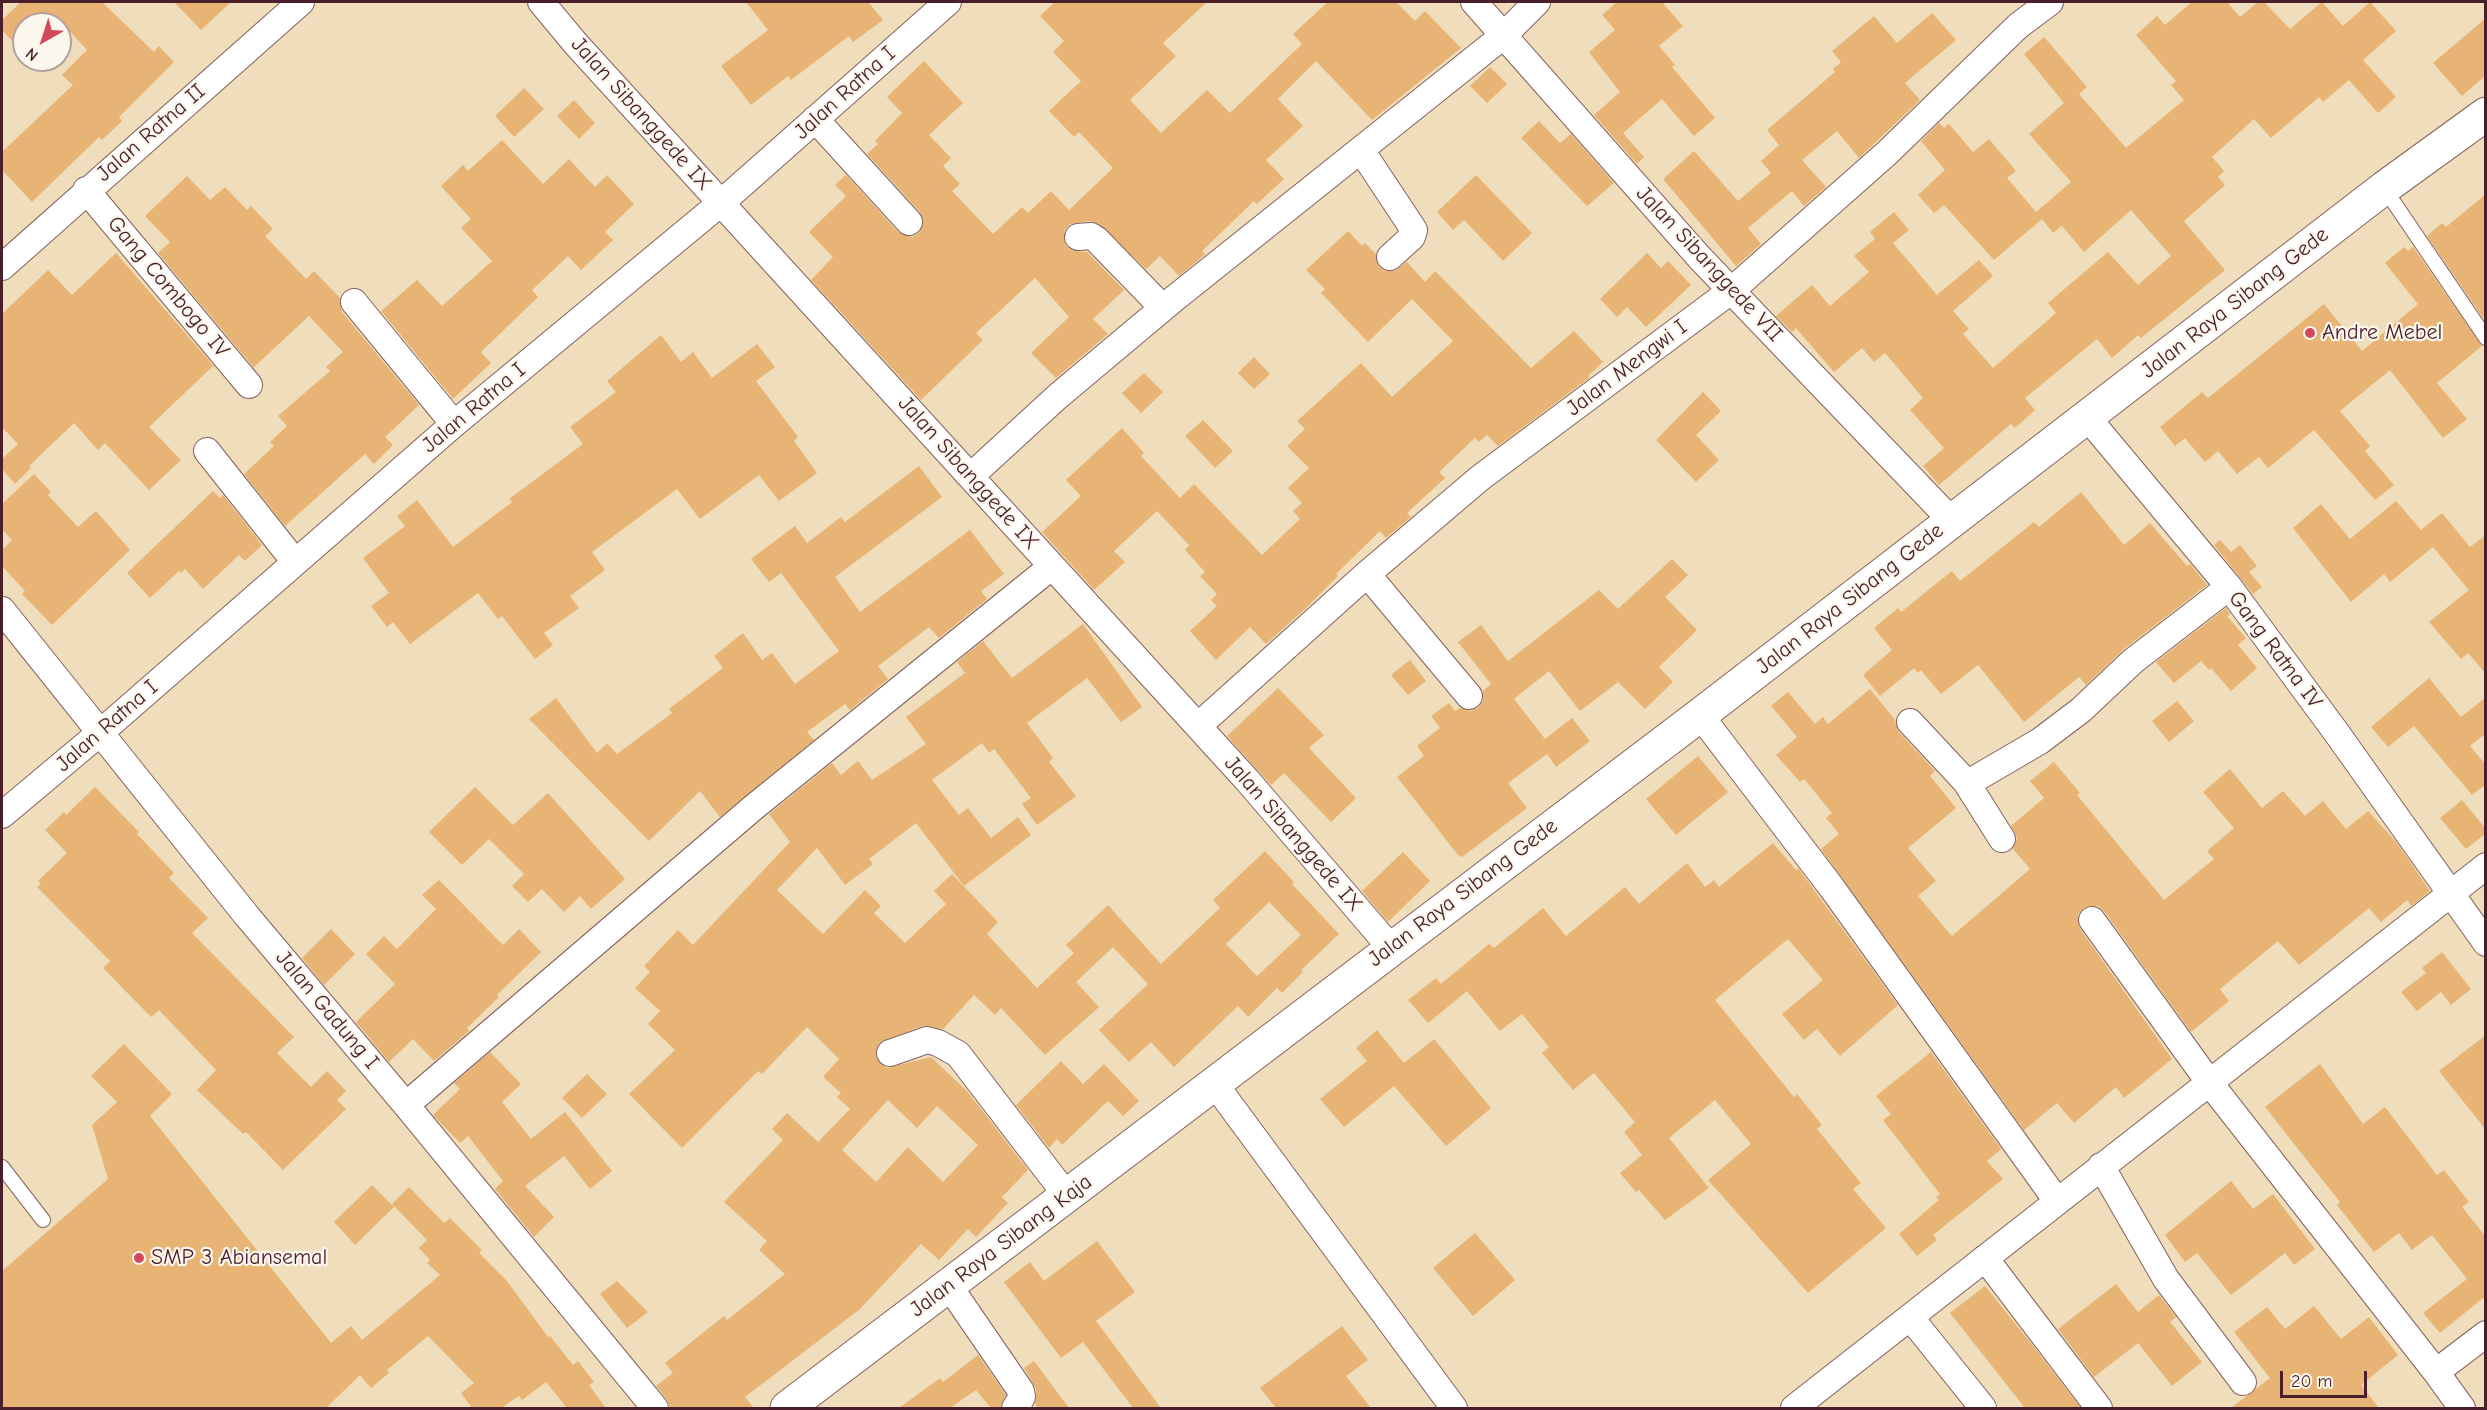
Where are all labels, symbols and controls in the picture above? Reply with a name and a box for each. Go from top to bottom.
north arrow [12,12,72,72]
street label: Jalan Sibanggede IX [565,32,717,196]
street label: Jalan Ratna I [789,41,901,145]
text: N [22,44,42,65]
street label: Jalan Ratna II [91,79,211,187]
street label: Jalan Sibanggede VII [1630,181,1788,347]
street label: Gang Combogo IV [101,211,235,363]
street label: Jalan Raya Sibang Gede [2136,222,2334,384]
street label: Jalan Mengwi I [1561,314,1693,422]
place label: Andre Mebel [2322,320,2442,346]
marker: Andre Mebel [2303,326,2317,340]
street label: Jalan Ratna I [417,357,531,459]
street label: Jalan Sibanggede IX [892,391,1044,555]
street label: Jalan Raya Sibang Gede [1751,518,1949,680]
street label: Gang Ratna IV [2222,586,2328,714]
street label: Jalan Ratna I [50,674,164,778]
street label: Jalan Sibanggede IX [1218,751,1368,917]
street label: Jalan Raya Sibang Gede [1363,813,1563,973]
street label: Jalan Gadung I [270,945,384,1075]
street label: Jalan Raya Sibang Kaja [905,1169,1097,1323]
place label: SMP 3 Abiansemal [151,1245,327,1271]
marker: SMP 3 Abiansemal [132,1251,146,1265]
scale bar [2283,1359,2370,1397]
text: 20 m [2291,1371,2332,1392]

